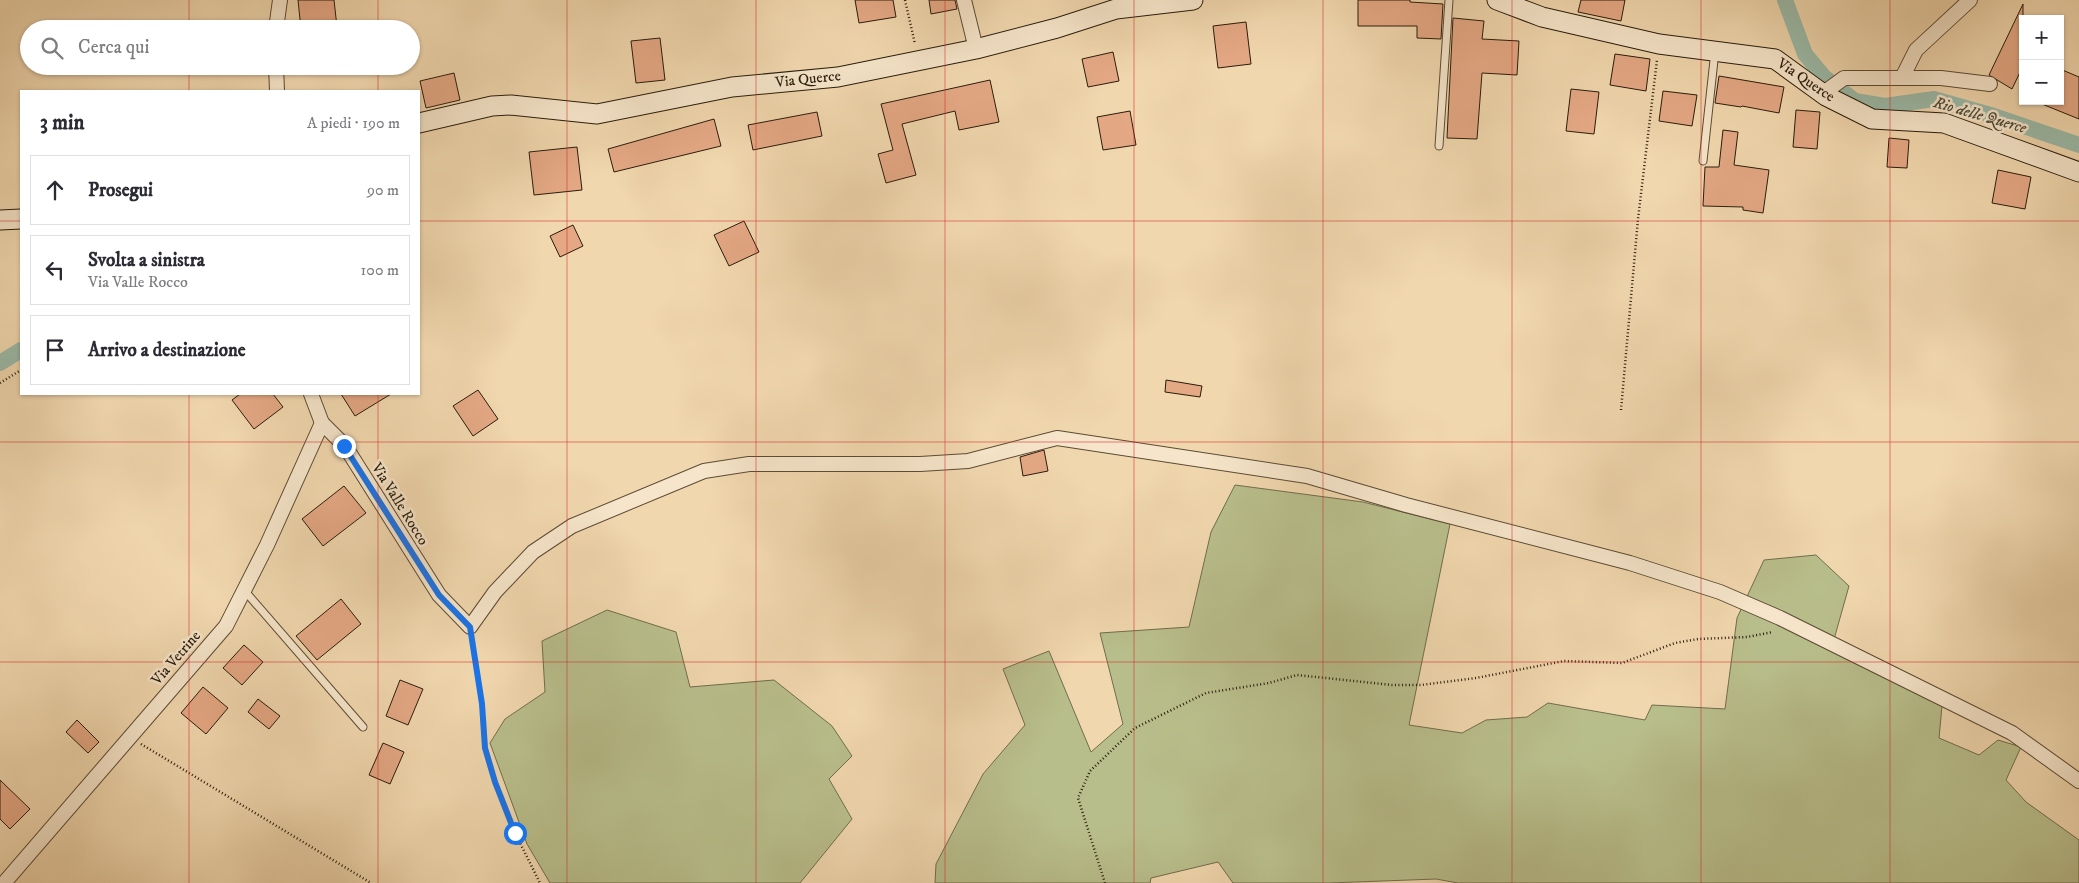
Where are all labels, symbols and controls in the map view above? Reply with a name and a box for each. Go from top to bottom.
map controls [2019,15,2064,105]
button: + [2019,15,2064,60]
search box [20,20,420,75]
icon: search [38,34,66,62]
text: Cerca qui [78,36,149,59]
street label: Via Querce [1773,53,1839,106]
button: − [2019,60,2064,105]
street label: Via Querce [773,66,842,92]
water label: Rio delle Querce [1930,92,2029,138]
text: 3 min [40,110,85,136]
text: A piedi · 190 m [307,113,400,133]
icon: ahead [41,176,69,204]
text: Prosegui [88,179,153,202]
text: 90 m [367,180,399,200]
text: Svolta a sinistra [88,249,205,272]
icon: left [41,256,69,284]
text: 100 m [361,260,399,280]
text: Via Valle Rocco [88,272,188,292]
icon: arrive [41,336,69,364]
text: Arrivo a destinazione [88,339,246,362]
route end [333,435,356,458]
street label: Via Valle Rocco [367,458,433,549]
street label: Via Vetrine [147,627,205,690]
route start [504,822,527,845]

